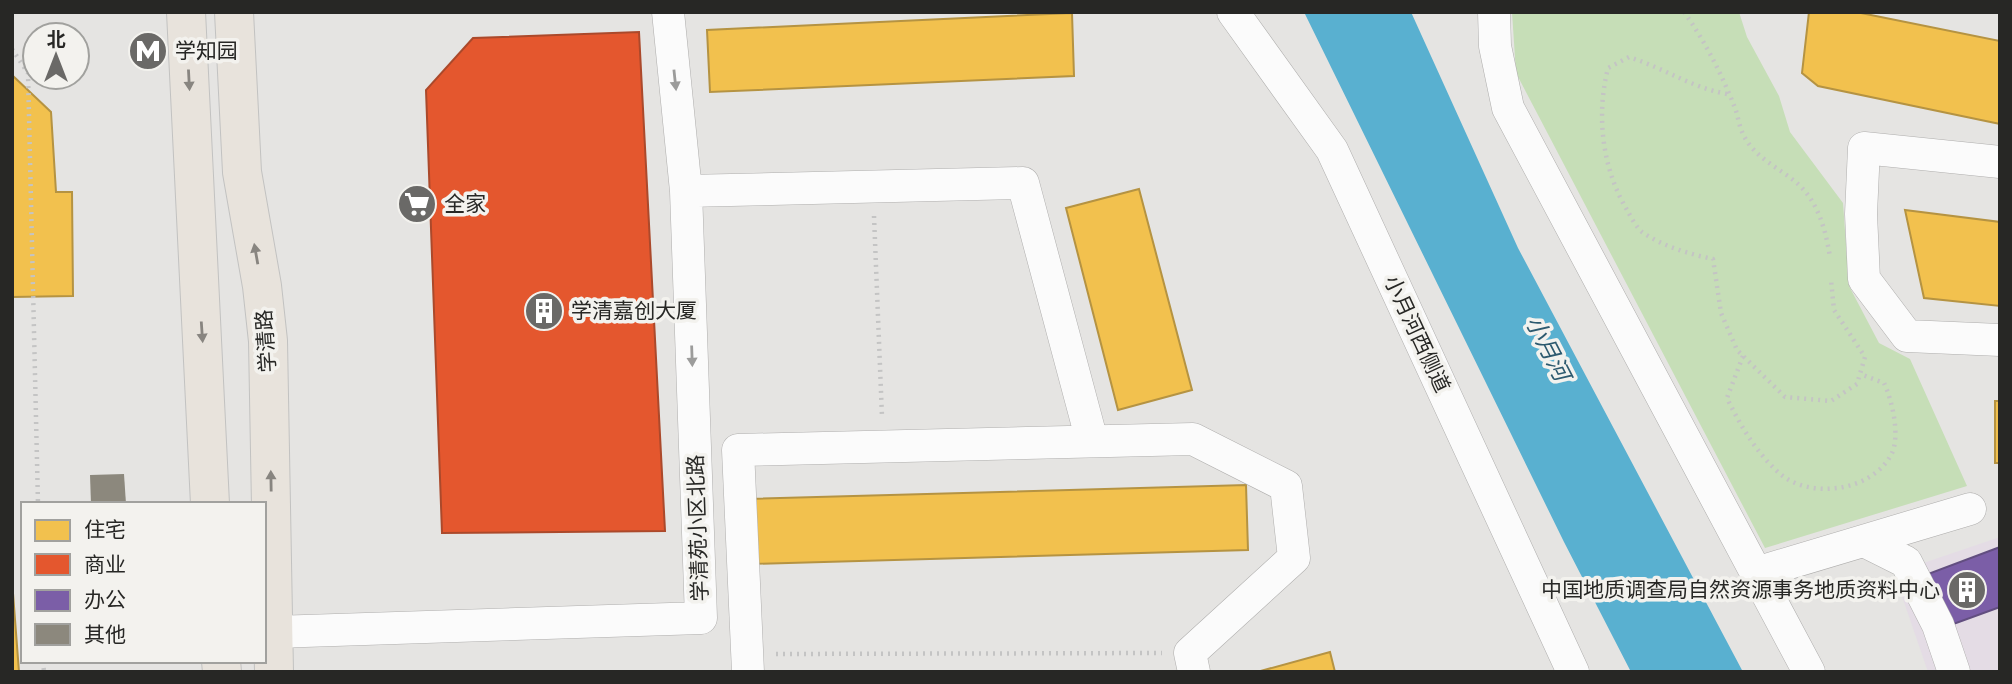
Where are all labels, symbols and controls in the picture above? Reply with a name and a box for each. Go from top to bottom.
north arrow [21,21,91,91]
text: 北 [46,28,66,50]
metro station icon: 学知园 [127,30,169,72]
place label: 学知园 [175,38,238,63]
one-way arrow [670,69,681,91]
one-way arrow [184,70,195,92]
supermarket icon: 全家 [396,183,438,225]
place label: 全家 [444,191,486,216]
one-way arrow [251,243,262,265]
street label: 小月河西侧道 [1379,271,1455,396]
building icon: 学清嘉创大厦 [523,290,565,332]
place label: 学清嘉创大厦 [571,298,697,323]
street label: 学清路 [251,309,280,373]
water label: 小月河 [1521,311,1578,388]
one-way arrow [197,321,208,343]
one-way arrow [686,345,697,367]
street label: 学清苑小区北路 [682,454,713,602]
one-way arrow [265,470,276,492]
legend [21,502,266,663]
text: 住宅 [84,517,126,542]
text: 商业 [84,552,126,577]
building icon: 中国地质调查局自然资源事务地质资料中心 [1946,569,1988,611]
place label: 中国地质调查局自然资源事务地质资料中心 [1541,577,1940,602]
text: 办公 [84,587,126,612]
text: 其他 [84,622,126,647]

